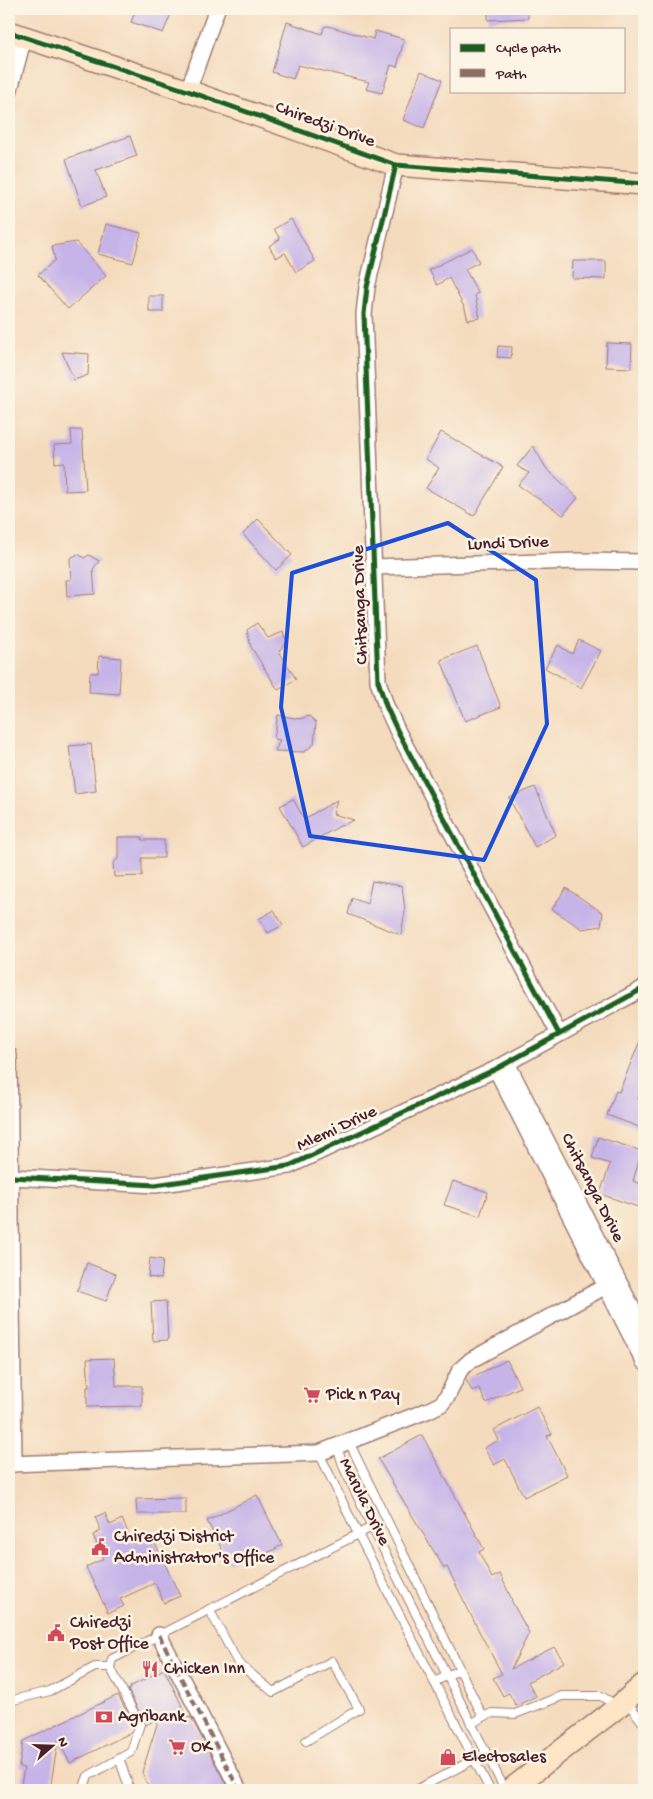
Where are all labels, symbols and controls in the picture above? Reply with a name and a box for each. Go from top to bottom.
legend [450,28,626,92]
text: Cycle path [496,40,561,58]
text: Path [495,66,527,84]
street label: Chiredzi Drive [272,97,379,153]
street label: Lundi Drive [467,532,550,556]
street label: Chitsanga Drive [348,544,374,665]
street label: Mlemi Drive [294,1101,381,1157]
street label: Chitsanga Drive [556,1130,629,1247]
supermarket icon: Pick n Pay [302,1385,322,1405]
place label: Pick n Pay [325,1385,400,1406]
street label: Marula Drive [334,1455,395,1550]
place label: Chiredzi District Administrator's Office [114,1527,275,1569]
public building icon: Chiredzi District Administrator's Office [90,1537,110,1557]
place label: Chiredzi Post Office [69,1613,149,1655]
public building icon: Chiredzi Post Office [46,1623,66,1643]
restaurant icon: Chicken Inn [140,1659,160,1679]
place label: Chicken Inn [164,1659,245,1680]
bank icon: Agribank [94,1707,114,1727]
place label: Agribank [118,1707,187,1728]
north arrow [28,1722,78,1772]
text: N [52,1735,71,1750]
supermarket icon: OK [167,1737,187,1757]
place label: OK [191,1737,214,1758]
shop icon: Electosales [438,1747,458,1767]
place label: Electosales [462,1747,547,1768]

